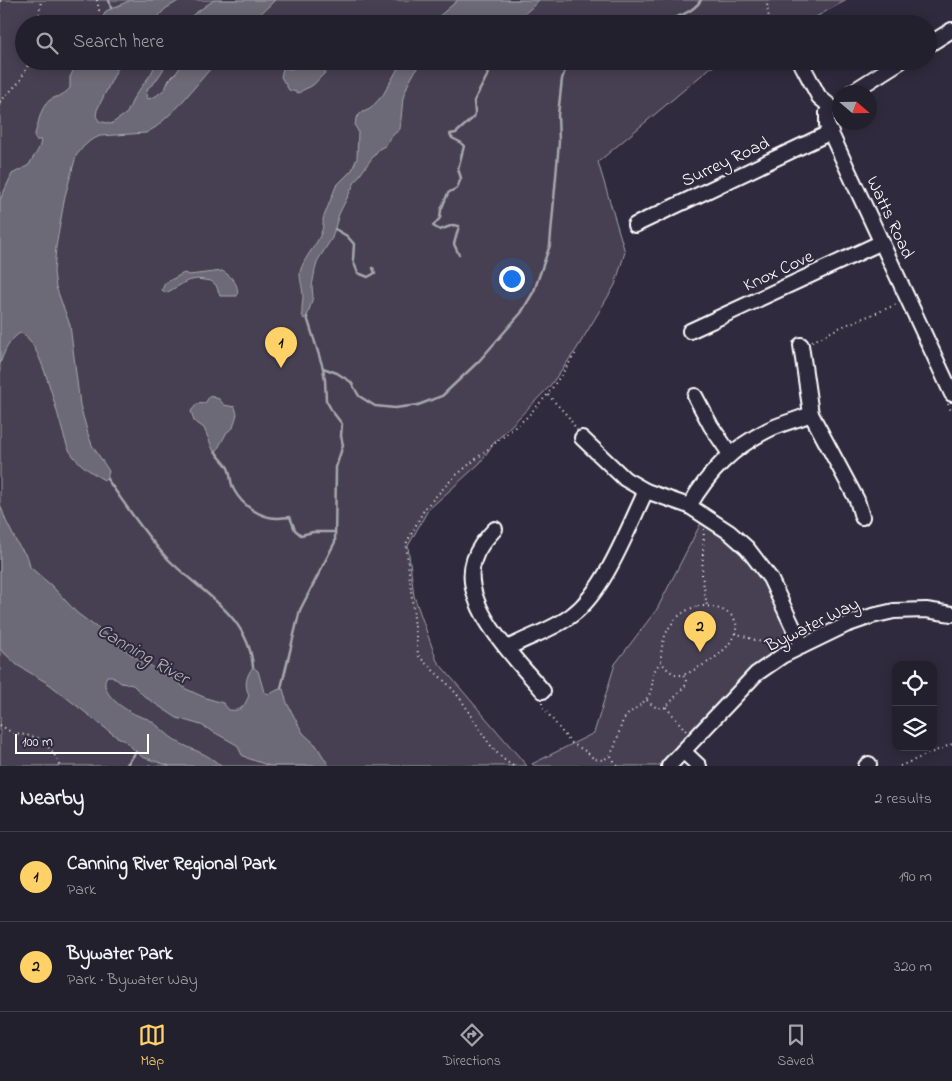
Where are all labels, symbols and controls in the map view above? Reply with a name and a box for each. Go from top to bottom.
search box [15,15,937,70]
icon: search [33,29,61,57]
text: Search here [73,29,164,56]
north arrow [832,85,877,130]
street label: Surrey Road [677,131,774,195]
street label: Watts Road [859,172,920,263]
street label: Knox Cove [740,244,819,299]
your location [499,266,525,292]
pin: 1 [265,327,297,368]
street label: Bywater Way [761,592,864,660]
pin: 2 [684,611,716,652]
water label: Canning River [91,618,195,694]
map controls [892,661,937,751]
button: locate [892,661,937,706]
button: layers [892,706,937,751]
scale bar [15,731,149,754]
text: 100 m [22,732,53,753]
text: Nearby [20,784,84,814]
text: 2 results [874,787,932,811]
text: Canning River Regional Park [67,851,276,878]
text: 1 [33,865,39,889]
text: 190 m [899,865,932,889]
text: Park [67,878,96,902]
text: Bywater Park [67,941,173,968]
text: 2 [32,955,40,979]
text: 320 m [894,955,932,979]
text: Park · Bywater Way [67,968,198,992]
tab: Map [138,1021,166,1072]
tab: Directions [443,1021,501,1072]
tab: Saved [777,1021,814,1072]

